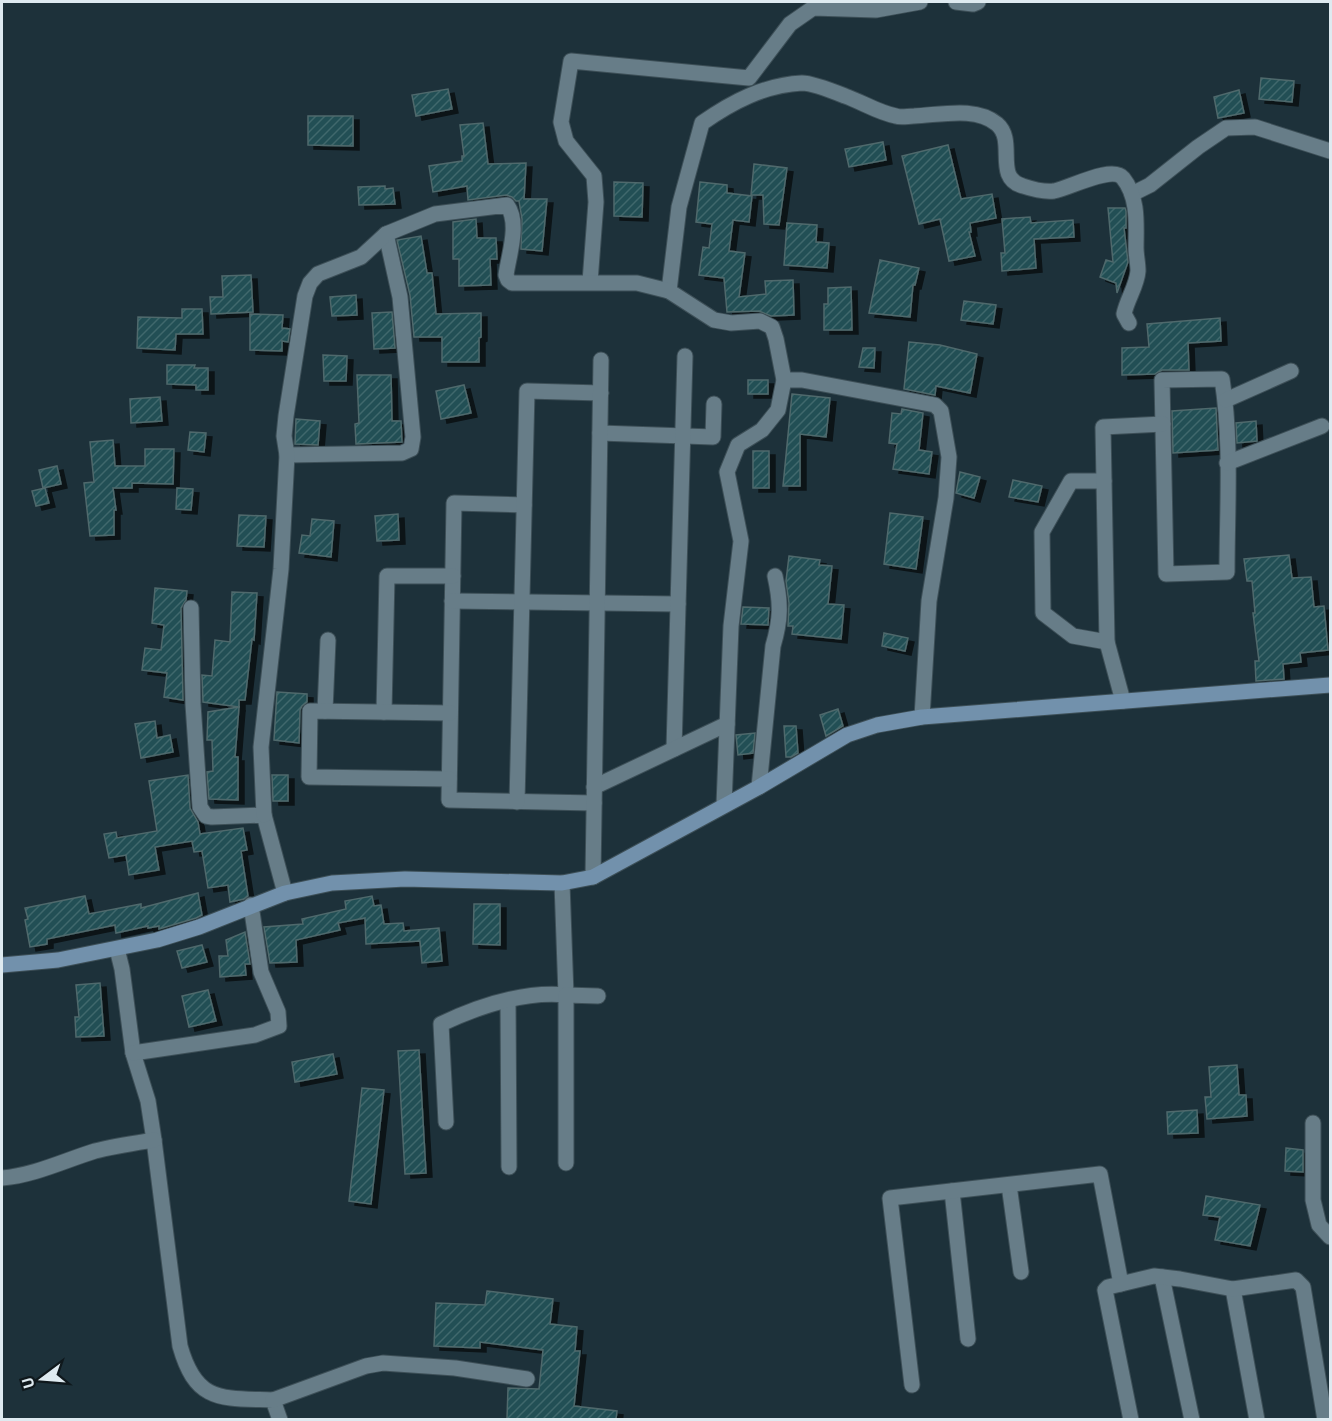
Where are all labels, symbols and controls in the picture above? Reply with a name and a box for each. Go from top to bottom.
north arrow [12,1349,72,1409]
text: U [15,1375,41,1391]

